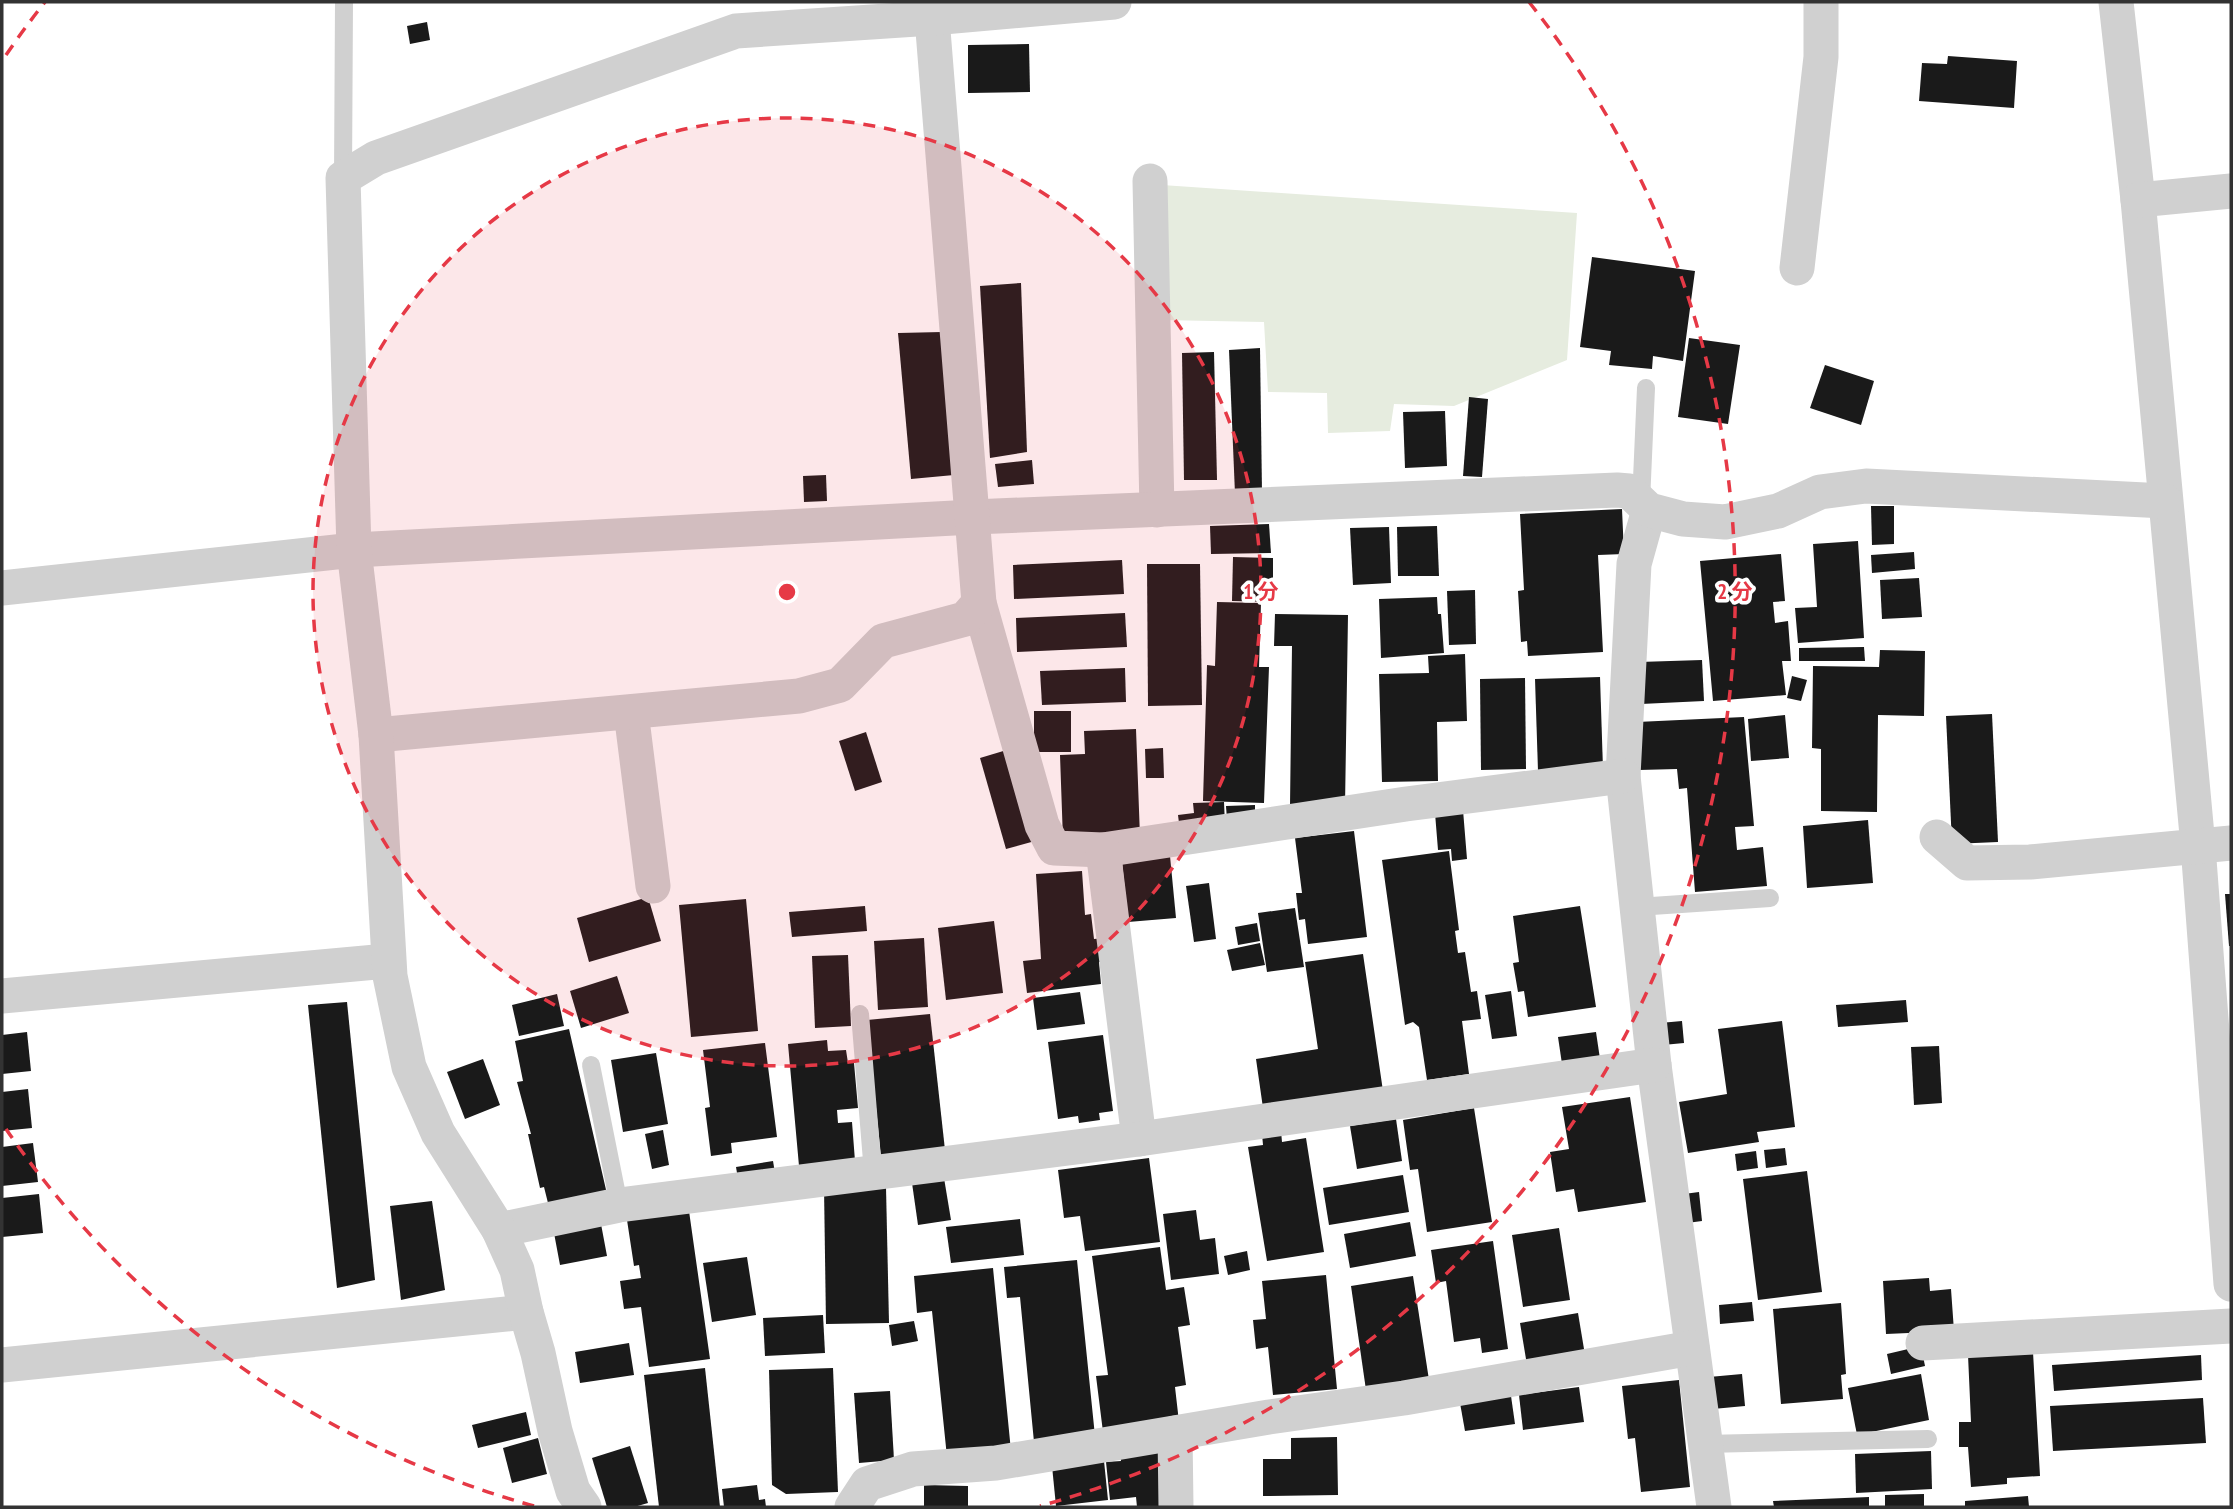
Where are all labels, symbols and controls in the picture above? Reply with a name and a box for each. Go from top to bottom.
text: 1 分 [1243,578,1279,605]
text: 2 分 [1717,578,1753,605]
centre of rings [775,580,799,604]

